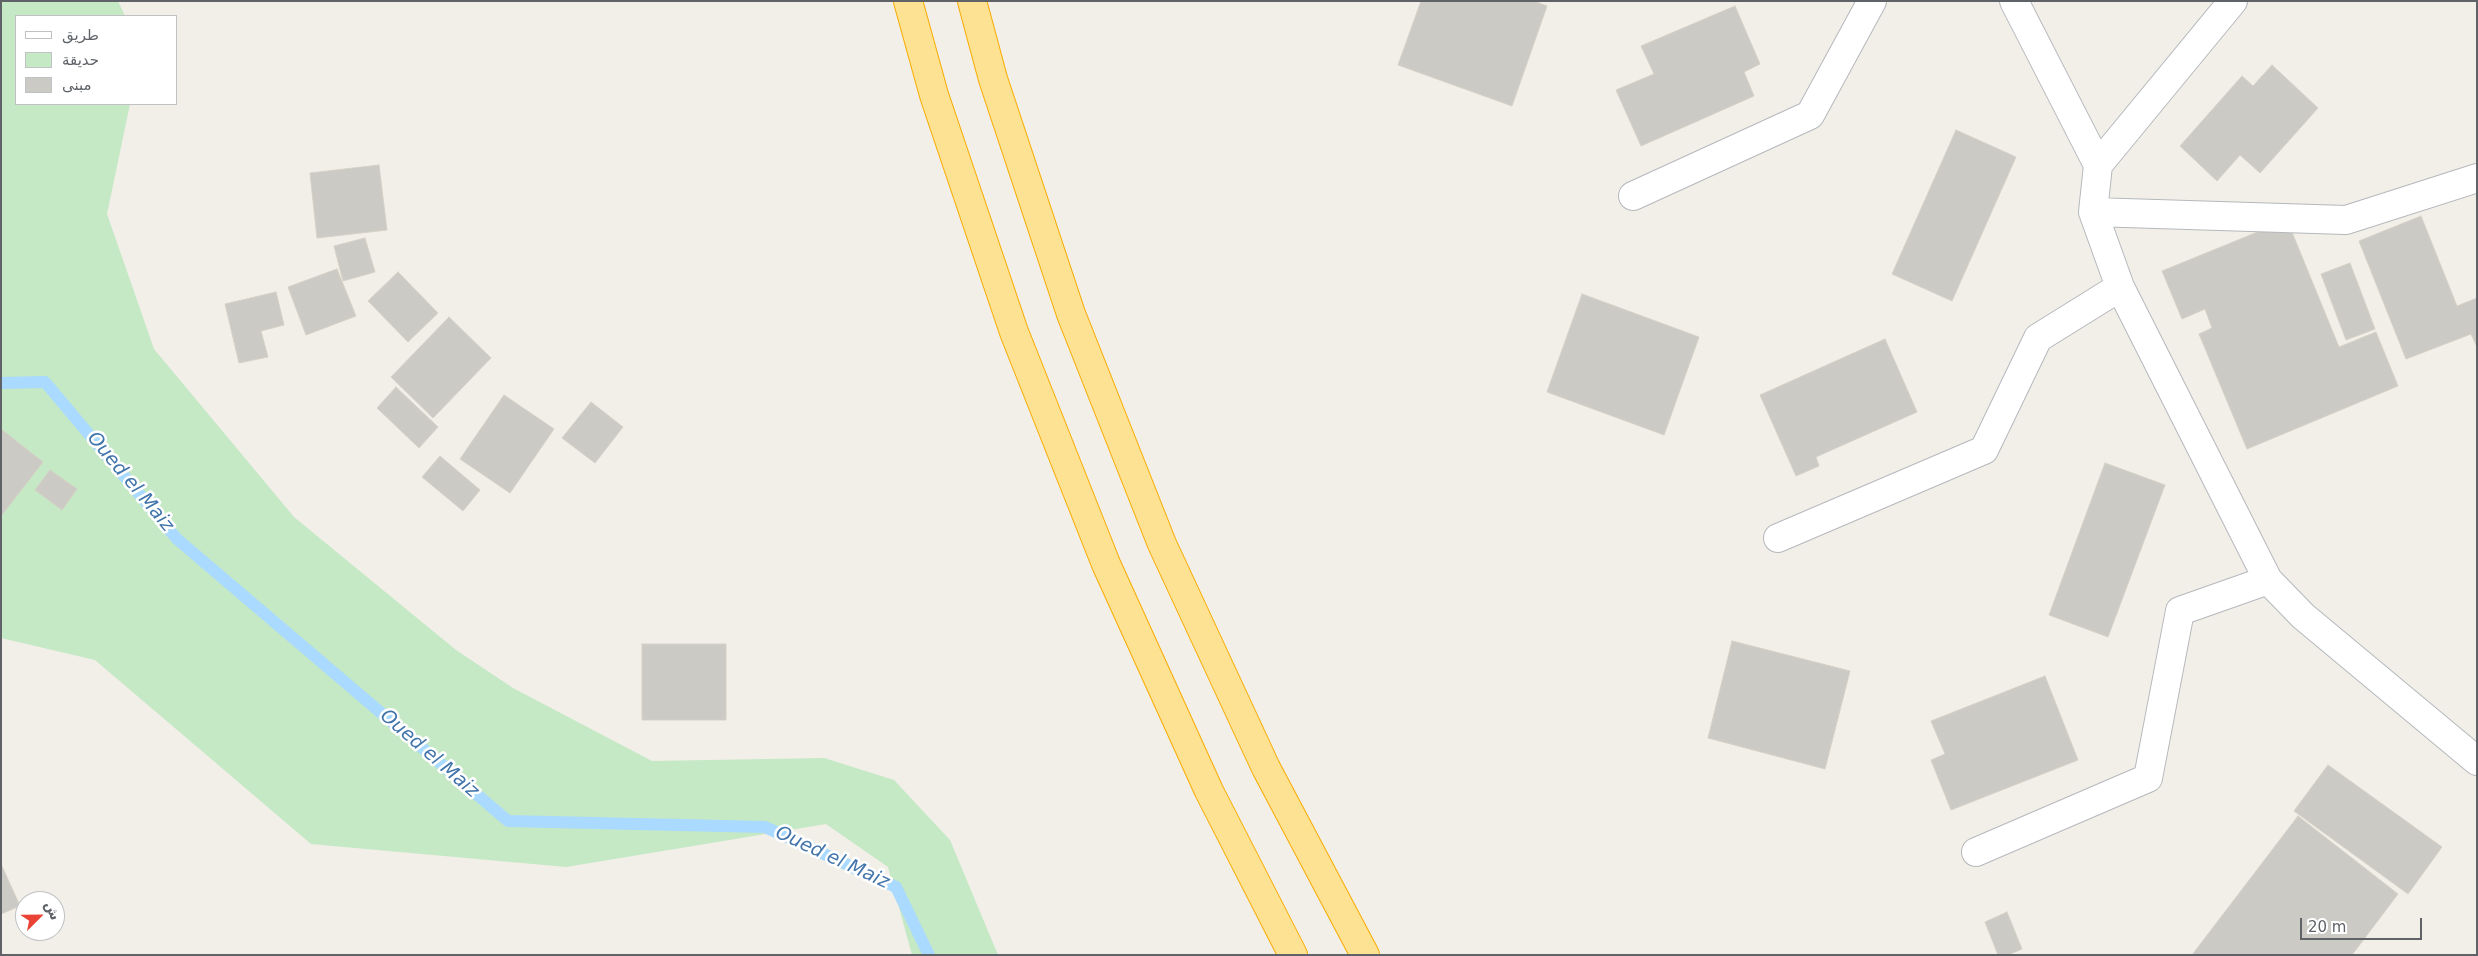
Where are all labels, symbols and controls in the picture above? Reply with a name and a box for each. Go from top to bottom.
legend [15,15,178,105]
text: طريق [62,26,99,44]
text: حديقة [62,51,99,69]
text: مبنى [62,76,92,94]
water label: Oued el Maiz [82,428,178,536]
water label: Oued el Maiz [375,705,483,803]
water label: Oued el Maiz [771,822,893,894]
north arrow [15,891,65,941]
text: ش [42,899,64,923]
scale bar [2303,908,2426,940]
text: 20 m [2308,918,2346,936]

